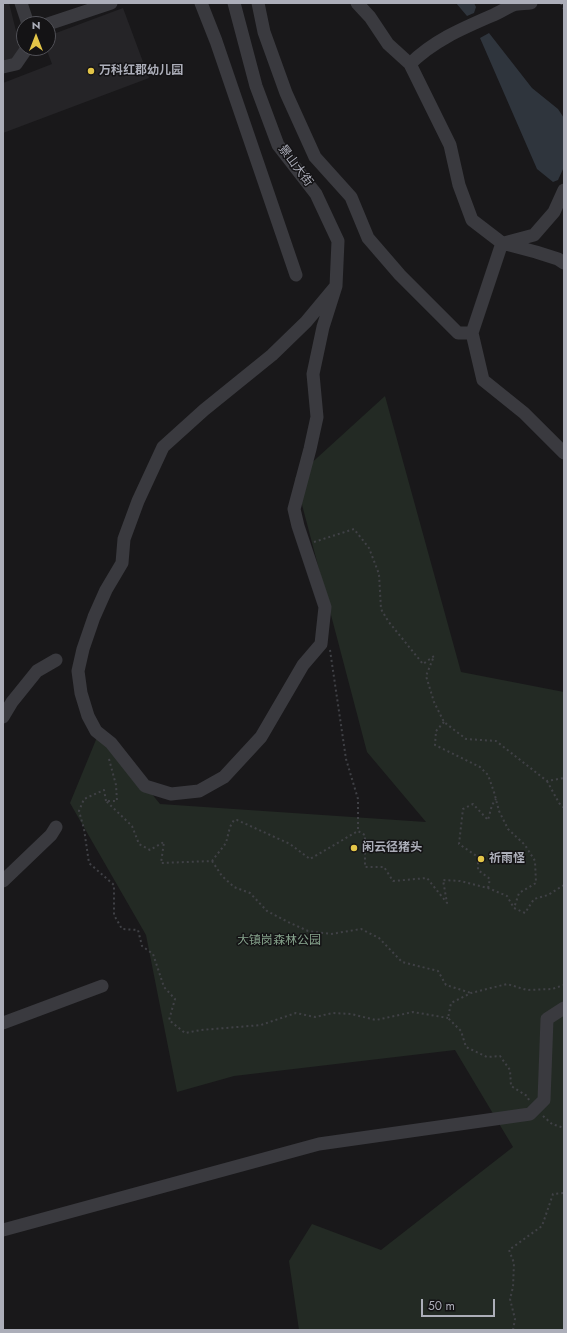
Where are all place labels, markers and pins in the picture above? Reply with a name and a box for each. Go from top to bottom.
place label: 万科红郡幼儿园 [99,64,183,78]
marker: 万科红郡幼儿园 [86,66,96,76]
place label: 闲云径猪头 [362,841,422,855]
marker: 闲云径猪头 [349,843,359,853]
place label: 祈雨怪 [489,852,525,866]
marker: 祈雨怪 [476,854,486,864]

